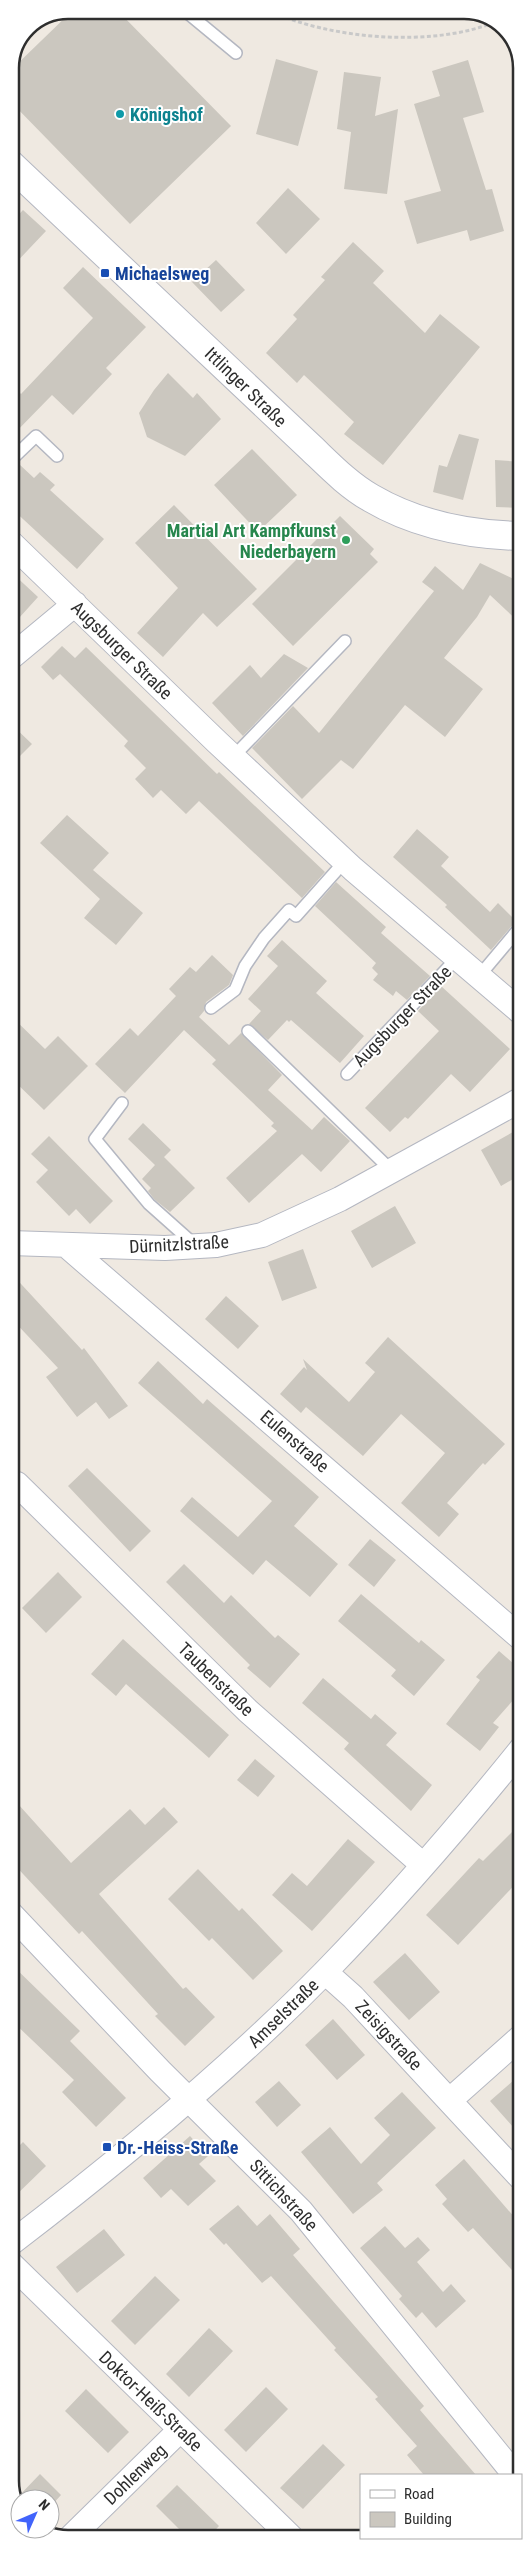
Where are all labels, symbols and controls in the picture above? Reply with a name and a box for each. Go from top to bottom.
place label: Königshof [130,104,203,125]
marker: Königshof [114,108,126,120]
place label: Michaelsweg [115,263,209,284]
marker: Michaelsweg [99,267,111,279]
street label: Ittlinger Straße [201,343,291,431]
place label: Martial Art Kampfkunst Niederbayern [167,520,336,562]
marker: Martial Art Kampfkunst Niederbayern [340,534,352,546]
street label: Augsburger Straße [67,597,177,703]
street label: Augsburger Straße [349,961,455,1071]
street label: Dürnitzlstraße [129,1231,229,1257]
street label: Eulenstraße [256,1406,334,1476]
street label: Taubenstraße [174,1638,258,1720]
street label: Amselstraße [243,1974,323,2052]
street label: Zeisigstraße [351,1996,427,2074]
place label: Dr.-Heiss-Straße [117,2137,239,2158]
marker: Dr.-Heiss-Straße [101,2141,113,2153]
street label: Sittichstraße [245,2155,323,2235]
street label: Doktor-Heiß-Straße [95,2346,207,2456]
street label: Dohlenweg [100,2439,170,2509]
legend [360,2474,522,2539]
text: Road [404,2485,434,2503]
north arrow [10,2489,60,2539]
text: N [36,2496,53,2513]
text: Building [404,2510,452,2528]

